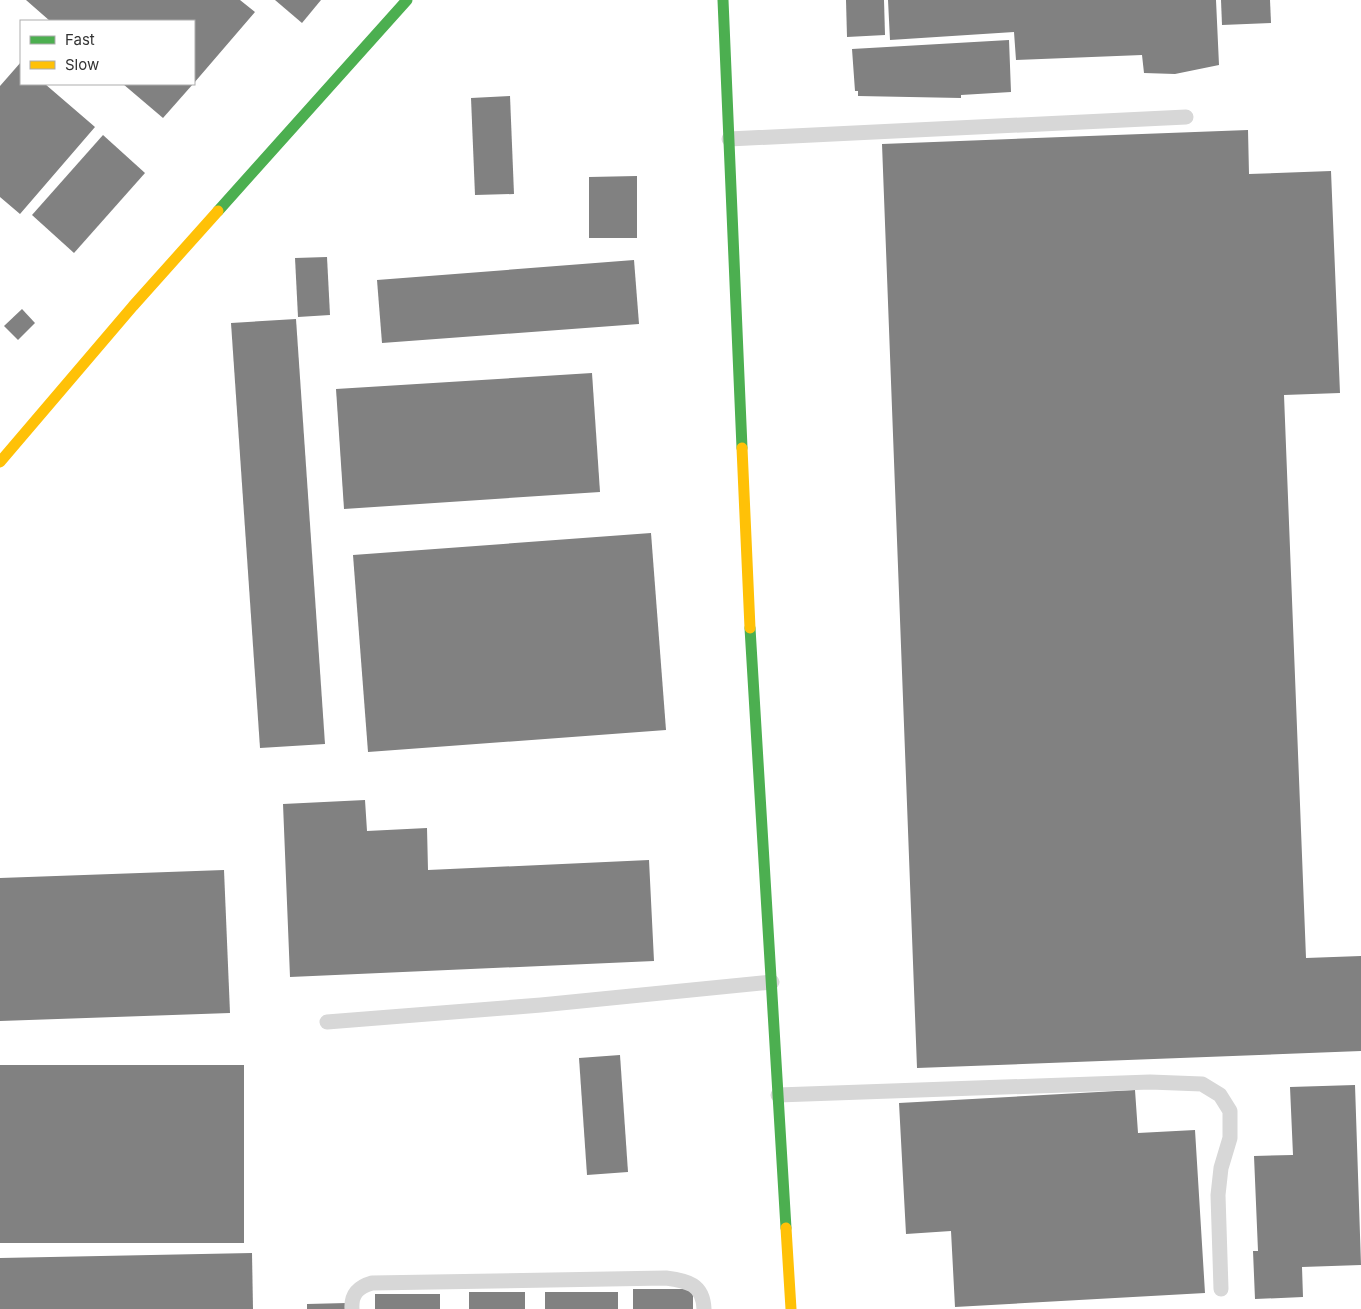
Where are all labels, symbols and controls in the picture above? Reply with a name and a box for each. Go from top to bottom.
legend [20,20,195,85]
text: Fast [65,30,95,49]
text: Slow [65,55,99,74]

